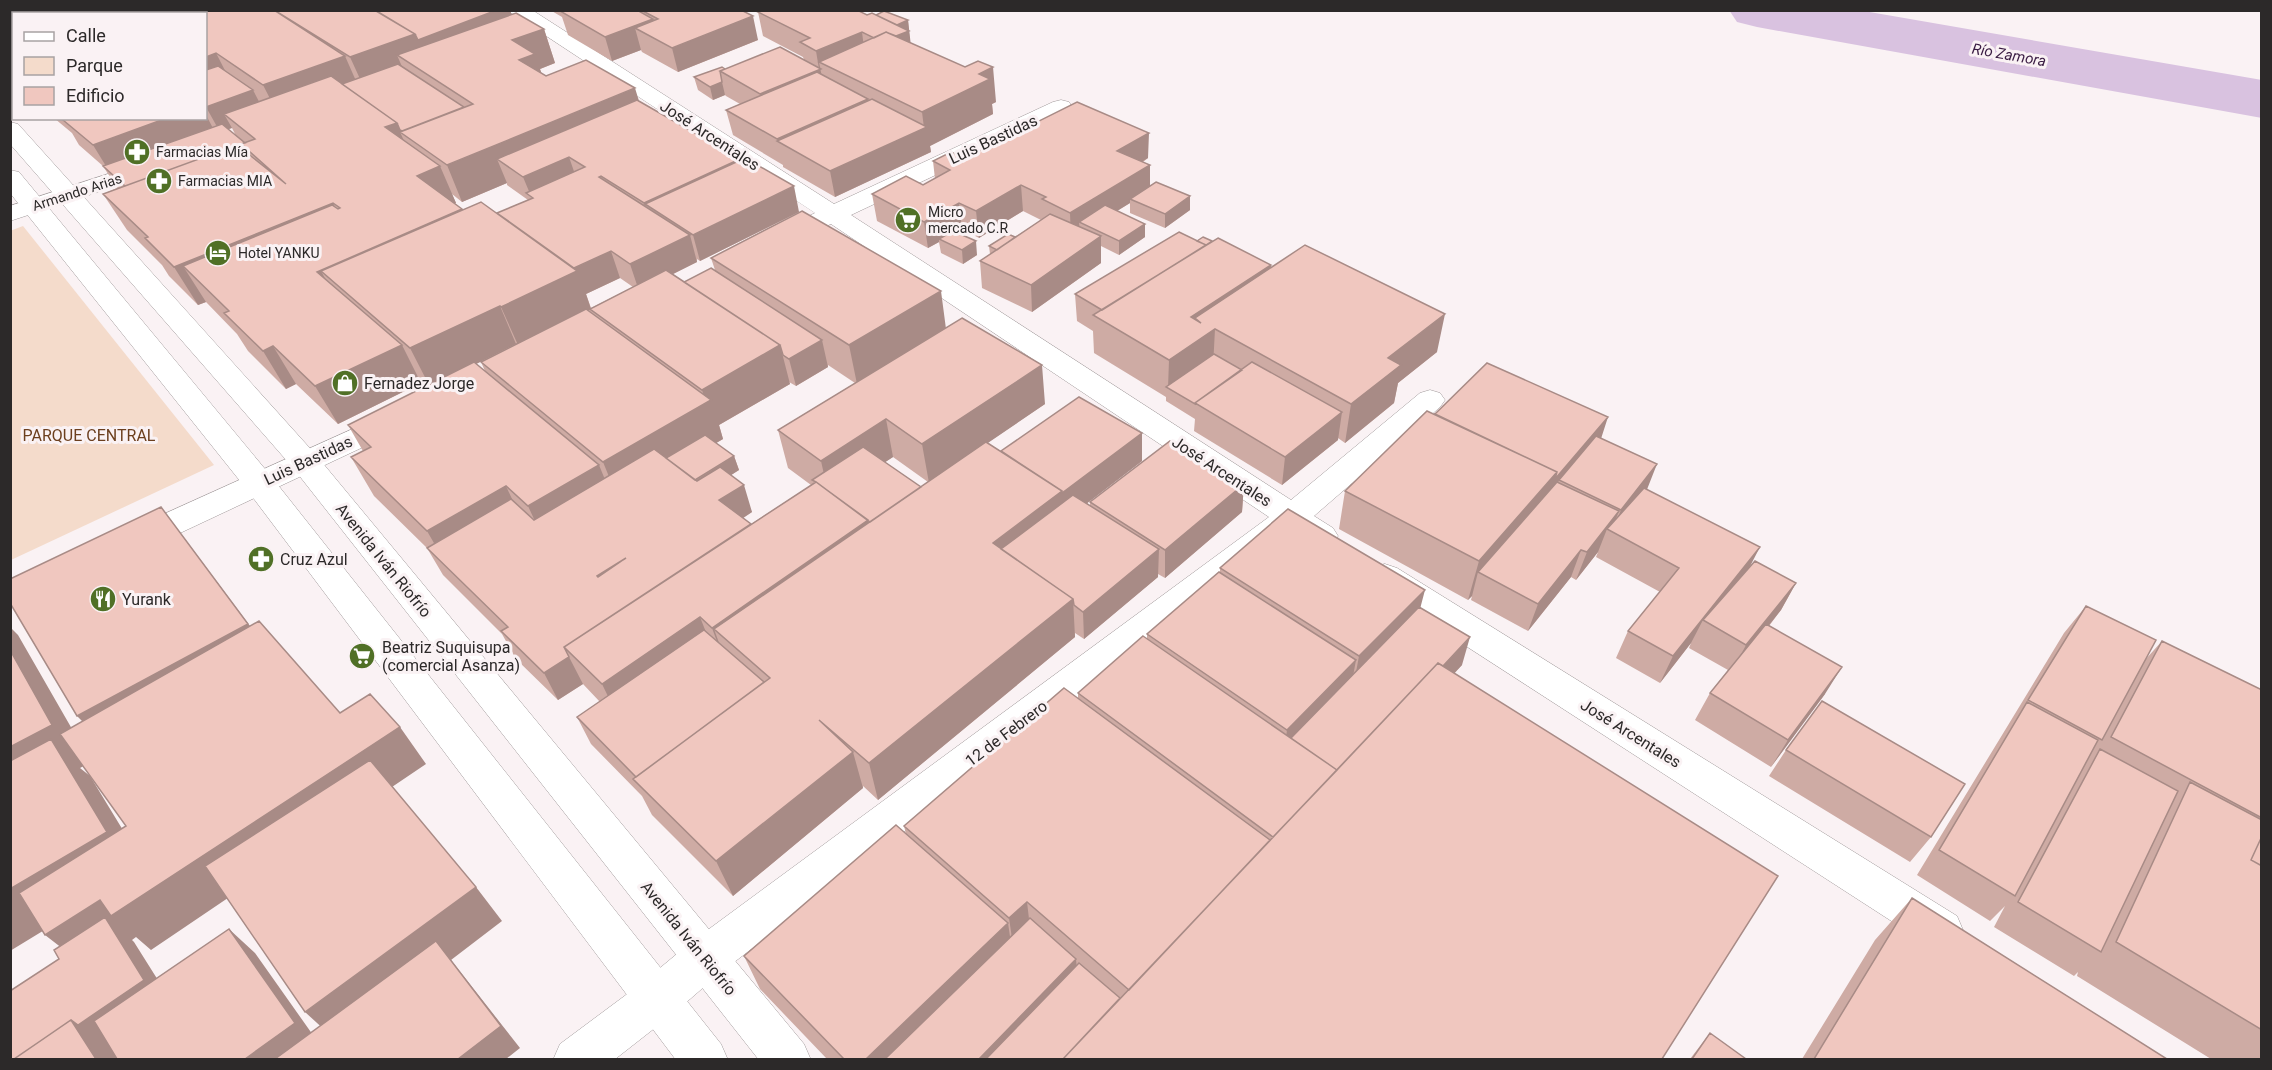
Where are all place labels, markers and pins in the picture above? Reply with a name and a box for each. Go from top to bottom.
pharmacy icon: Farmacias Mía [122,137,152,167]
place label: Farmacias Mía [156,144,248,160]
pharmacy icon: Farmacias MIA [144,166,174,196]
place label: Farmacias MIA [178,173,272,189]
place label: Micro mercado C.R [928,204,1008,236]
supermarket icon: Micro mercado C.R [893,205,923,235]
hotel icon: Hotel YANKU [203,238,233,268]
place label: Hotel YANKU [238,245,320,261]
shop icon: Fernadez Jorge [330,368,360,398]
place label: Fernadez Jorge [364,374,474,393]
pharmacy icon: Cruz Azul [246,544,276,574]
place label: Cruz Azul [280,550,348,569]
restaurant icon: Yurank [88,584,118,614]
place label: Yurank [122,590,172,609]
place label: Beatriz Suquisupa (comercial Asanza) [382,638,520,675]
supermarket icon: Beatriz Suquisupa (comercial Asanza) [347,641,377,671]

